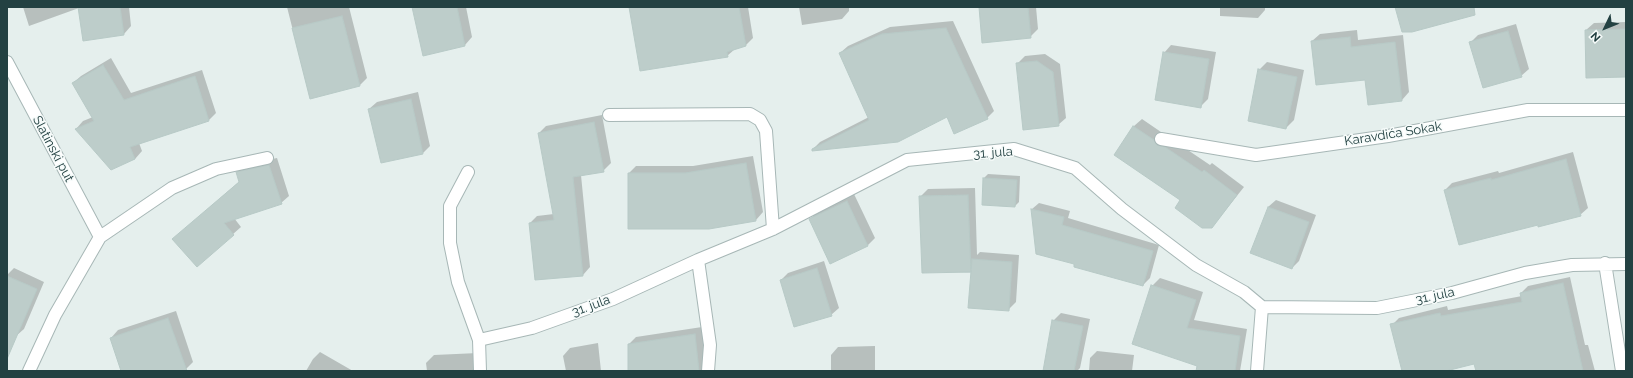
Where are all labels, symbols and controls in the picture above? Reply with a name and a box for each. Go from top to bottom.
north arrow [1585,8,1625,48]
text: N [1588,29,1603,44]
street label: Slatinski put [29,113,77,185]
street label: Karavdića Sokak [1343,119,1443,149]
street label: 31. jula [973,144,1013,162]
street label: 31. jula [1414,284,1456,308]
street label: 31. jula [570,292,612,320]

